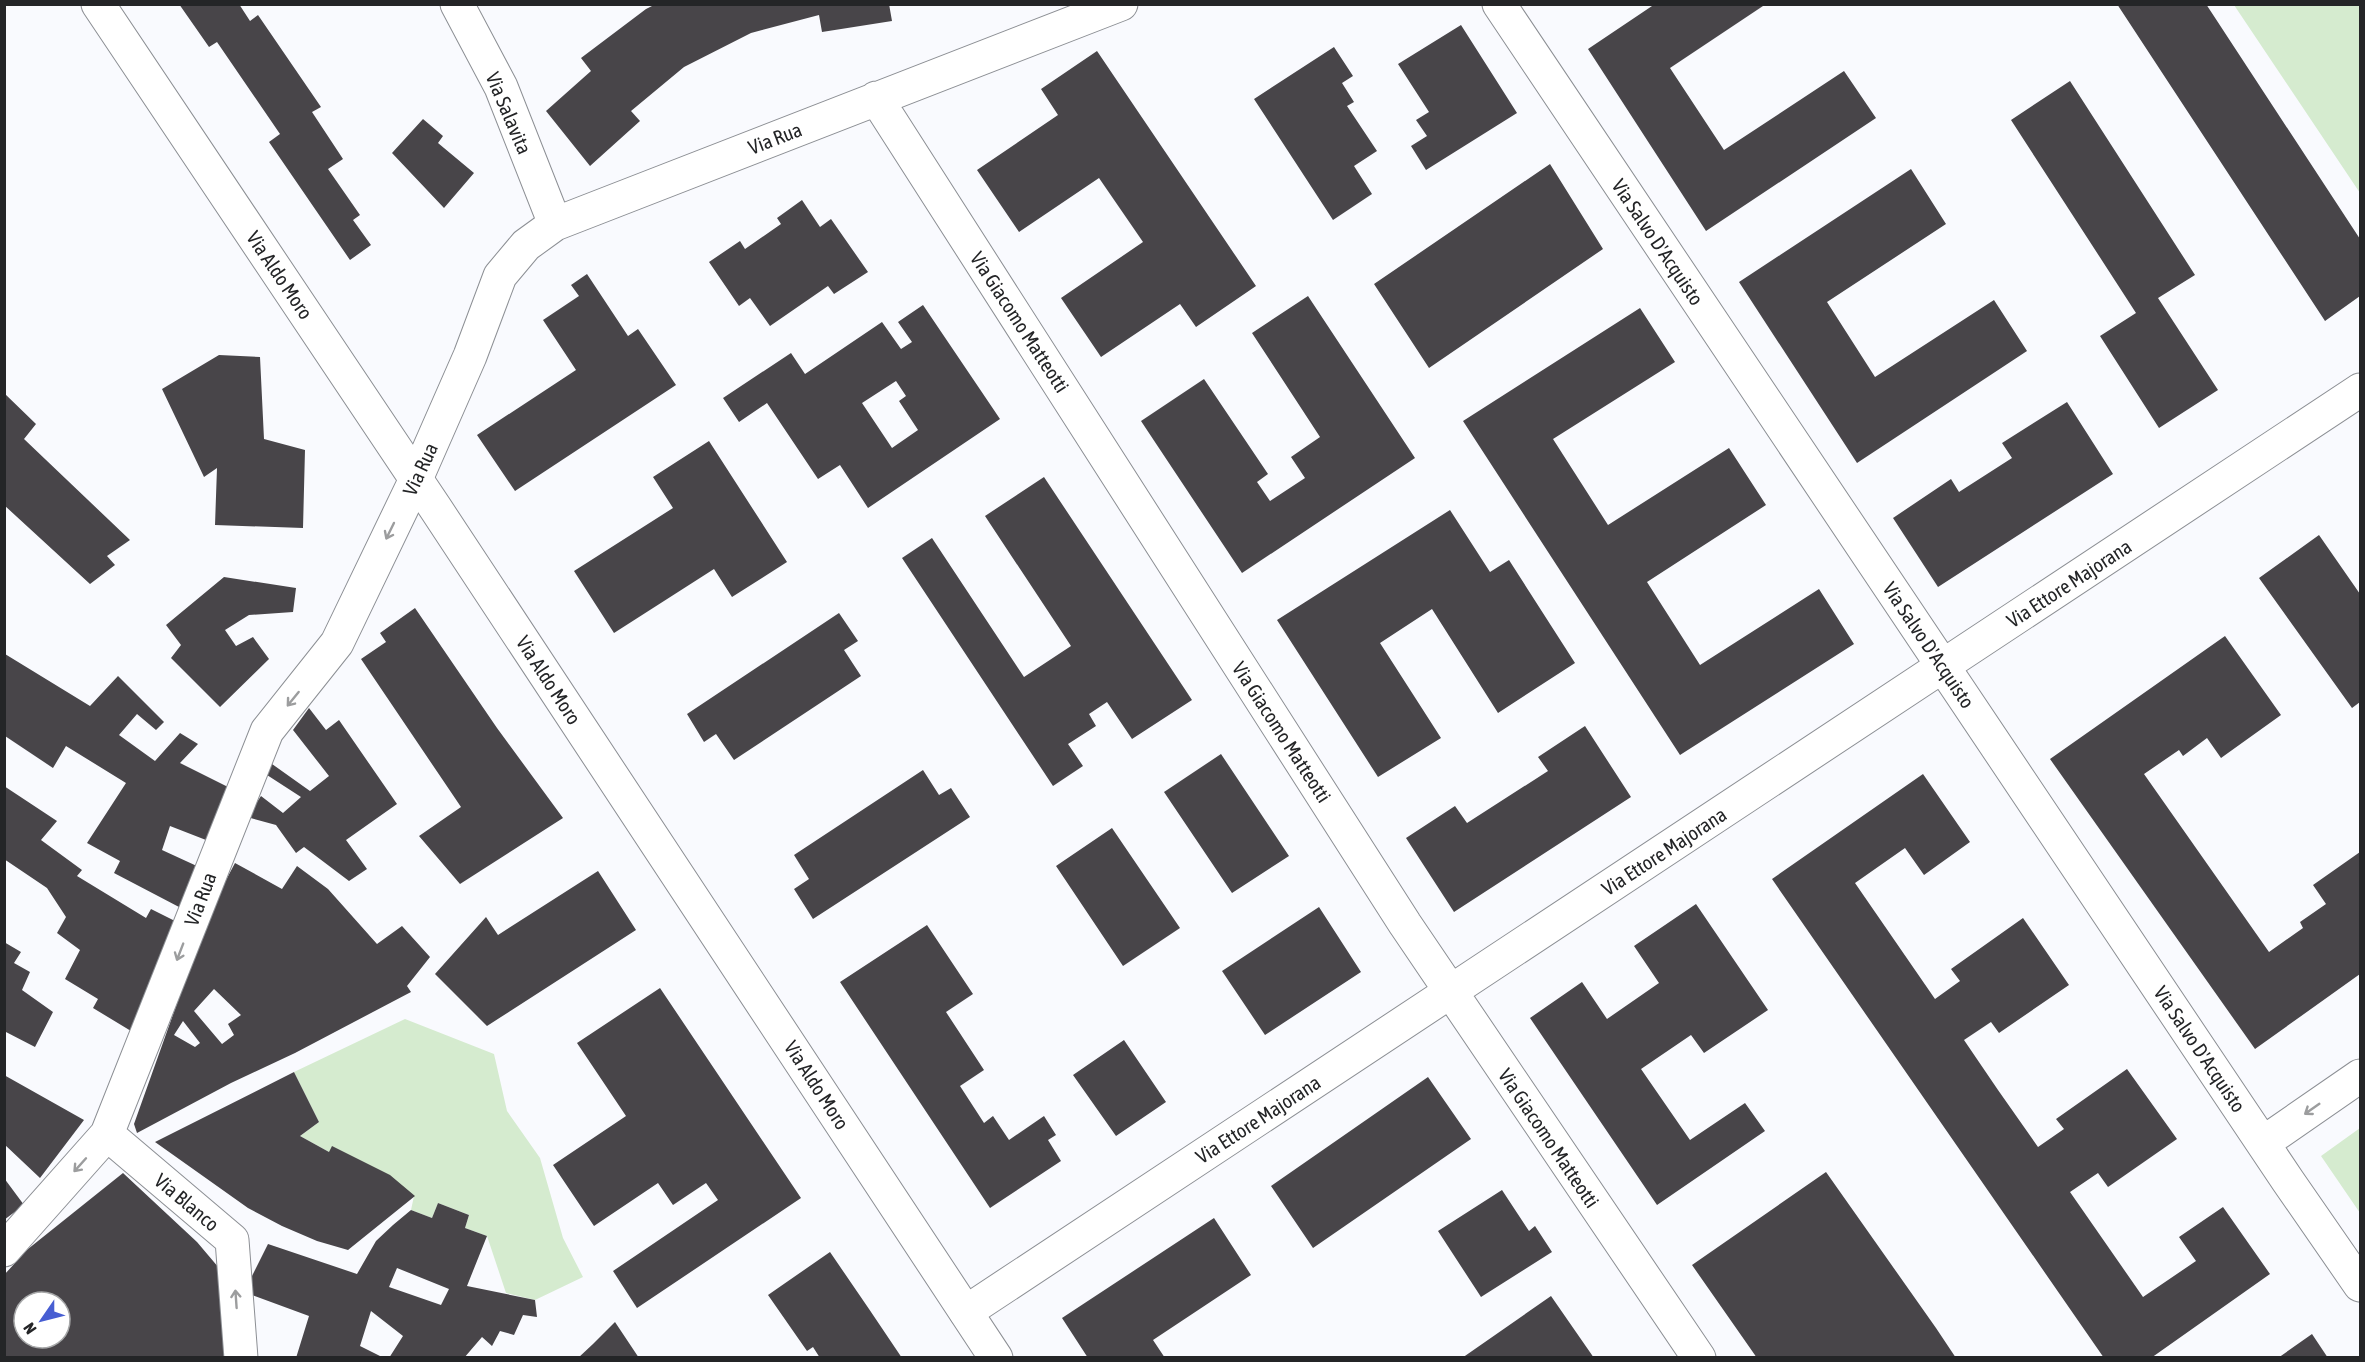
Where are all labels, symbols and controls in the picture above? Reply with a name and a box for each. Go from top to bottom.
street label: Via Salavita [481,69,537,157]
street label: Via Rua [745,117,805,159]
street label: Via Salvo D'Acquisto [1607,175,1709,309]
street label: Via Aldo Moro [242,227,318,323]
street label: Via Giacomo Matteotti [966,247,1074,397]
street label: Via Rua [398,439,442,499]
one-way arrow [384,522,396,540]
street label: Via Ettore Majorana [2002,534,2136,632]
street label: Via Salvo D'Acquisto [1878,578,1980,712]
street label: Via Aldo Moro [512,631,586,729]
street label: Via Giacomo Matteotti [1228,657,1336,807]
one-way arrow [286,690,299,706]
street label: Via Ettore Majorana [1597,802,1731,900]
street label: Via Rua [179,869,221,929]
one-way arrow [173,942,184,961]
street label: Via Salvo D'Acquisto [2149,982,2251,1116]
street label: Via Aldo Moro [780,1036,854,1134]
street label: Via Giacomo Matteotti [1494,1064,1604,1212]
street label: Via Ettore Majorana [1191,1070,1325,1168]
one-way arrow [2305,1103,2321,1115]
one-way arrow [73,1157,87,1172]
street label: Via Blanco [150,1168,224,1236]
north arrow [12,1290,72,1350]
one-way arrow [230,1290,241,1310]
text: N [20,1320,40,1338]

